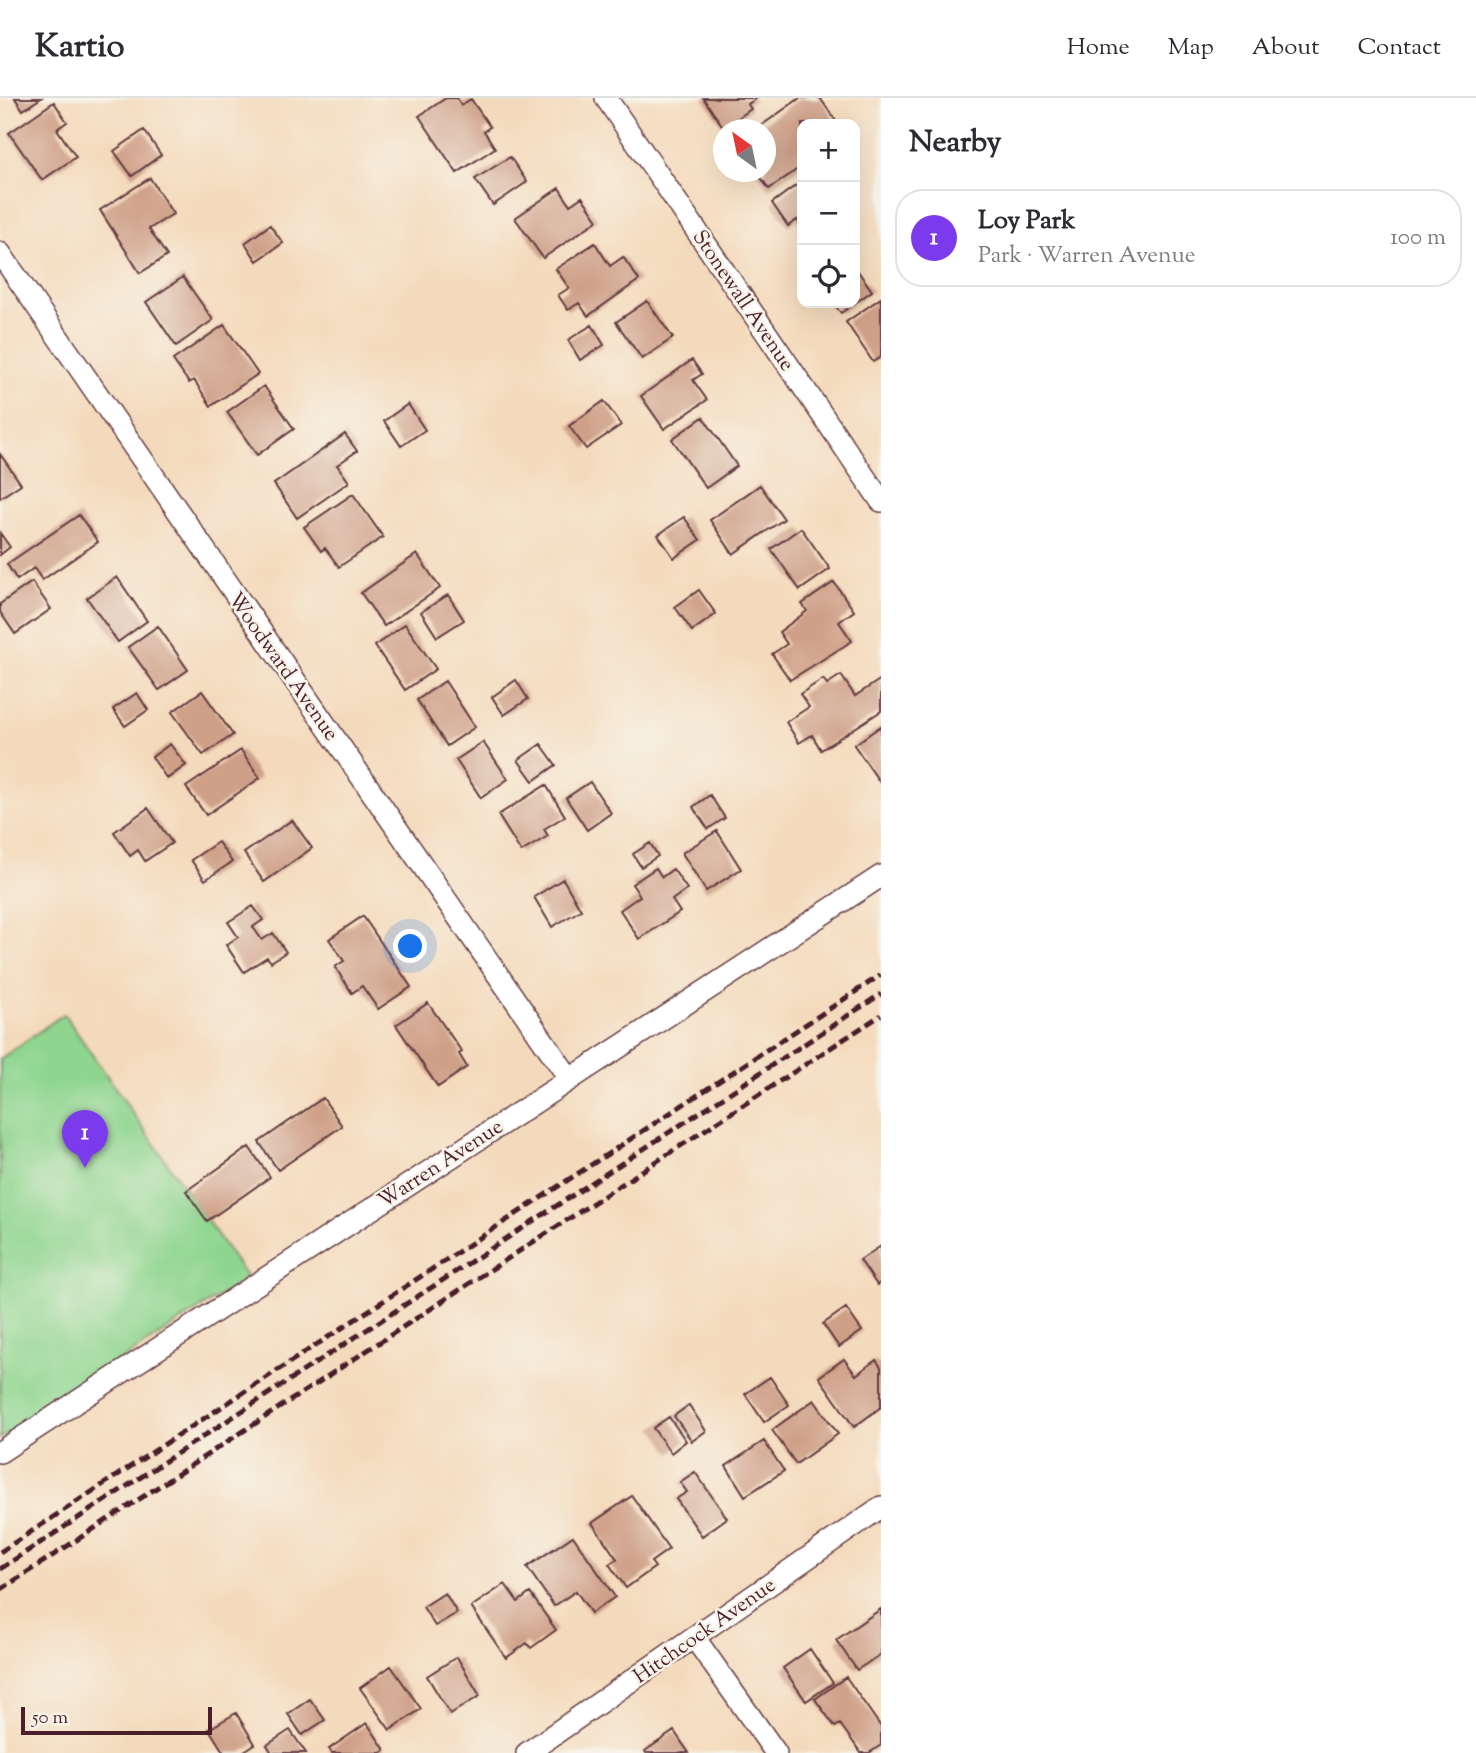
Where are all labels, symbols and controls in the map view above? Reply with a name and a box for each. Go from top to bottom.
text: Kartio [35,24,125,72]
text: Home [1067,31,1130,65]
text: Map [1168,31,1214,65]
text: About [1252,31,1319,65]
text: Contact [1357,31,1441,65]
north arrow [713,119,776,182]
map controls [797,119,860,308]
button: + [797,119,860,182]
text: Nearby [909,122,1001,165]
button: − [797,182,860,245]
text: Loy Park [978,203,1075,240]
text: 1 [930,222,938,255]
text: 100 m [1390,222,1446,255]
street label: Stonewall Avenue [684,224,801,378]
text: Park · Warren Avenue [978,240,1195,273]
button: locate [797,245,860,308]
street label: Woodward Avenue [220,587,345,748]
your location [393,929,427,963]
pin: 1 [62,1110,108,1168]
street label: Warren Avenue [373,1113,510,1216]
street label: Hitchcock Avenue [628,1571,782,1692]
scale bar [21,1704,212,1736]
text: 50 m [32,1705,68,1732]

